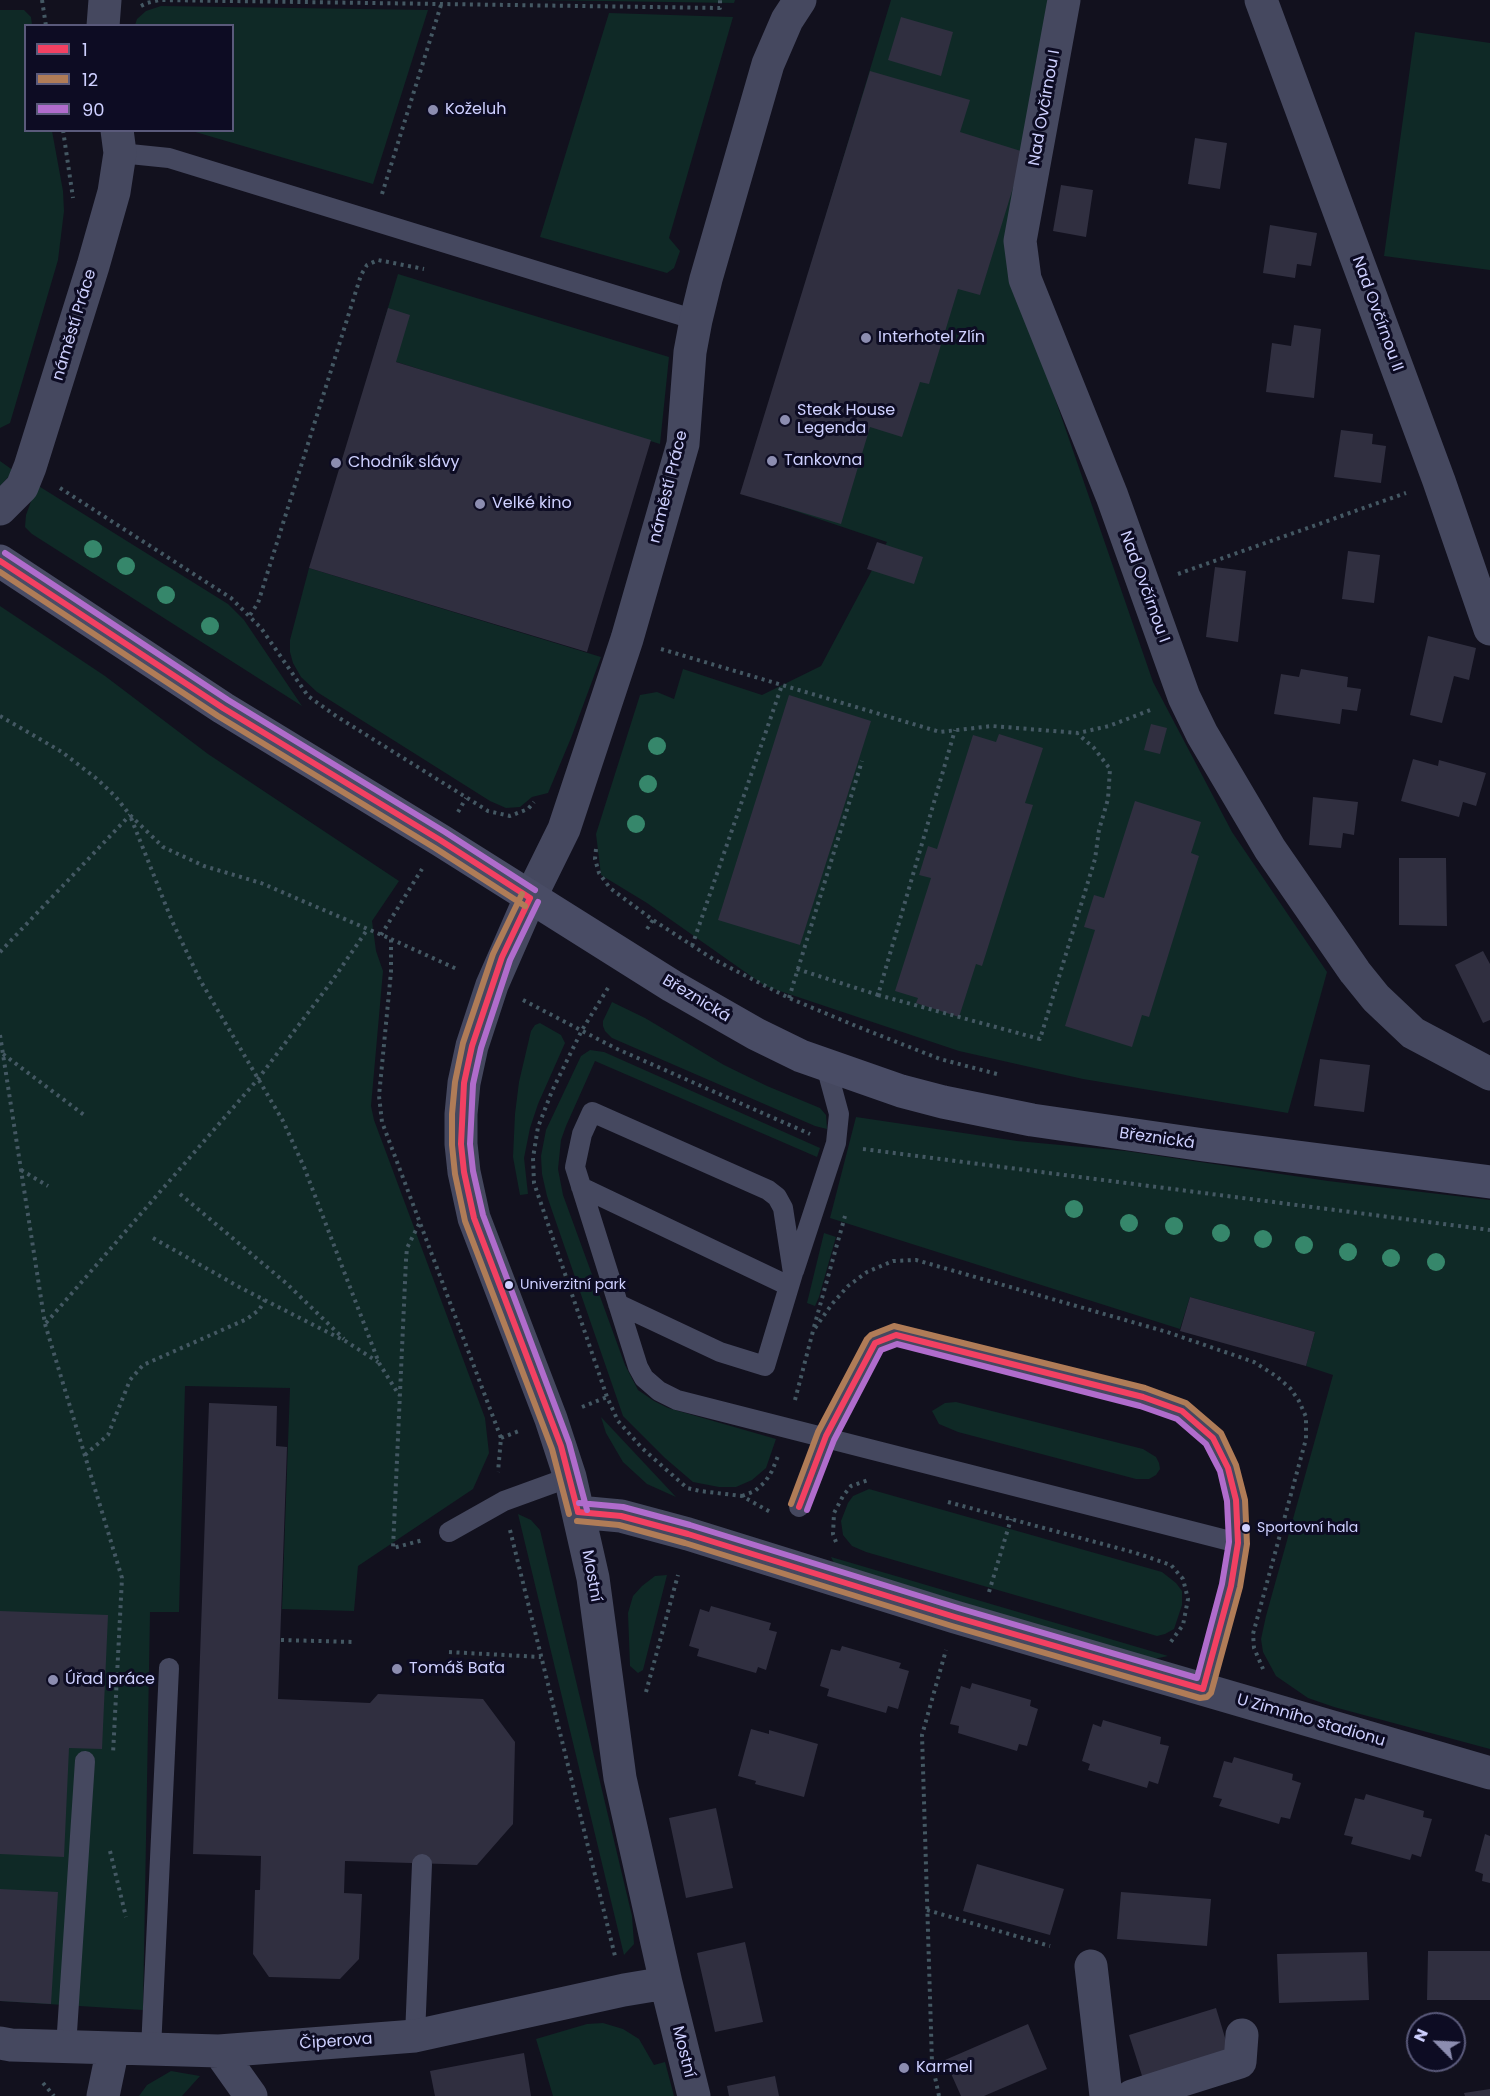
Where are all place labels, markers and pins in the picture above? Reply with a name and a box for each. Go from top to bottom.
place label: Koželuh [445,100,506,120]
marker: Koželuh [426,103,440,117]
place label: Interhotel Zlín [878,328,985,348]
marker: Interhotel Zlín [859,331,873,345]
place label: Steak House Legenda [797,401,895,439]
marker: Steak House Legenda [778,413,792,427]
place label: Tankovna [784,451,862,471]
place label: Chodník slávy [348,453,459,473]
marker: Tankovna [765,454,779,468]
marker: Chodník slávy [329,456,343,470]
place label: Velké kino [492,494,572,514]
marker: Velké kino [473,497,487,511]
place label: Univerzitní park [520,1277,626,1293]
marker: Univerzitní park [503,1279,515,1291]
place label: Sportovní hala [1257,1520,1358,1536]
marker: Sportovní hala [1240,1522,1252,1534]
place label: Tomáš Baťa [409,1659,505,1679]
marker: Tomáš Baťa [390,1662,404,1676]
place label: Úřad práce [65,1670,155,1690]
marker: Úřad práce [46,1673,60,1687]
place label: Karmel [916,2058,973,2078]
marker: Karmel [897,2061,911,2075]

